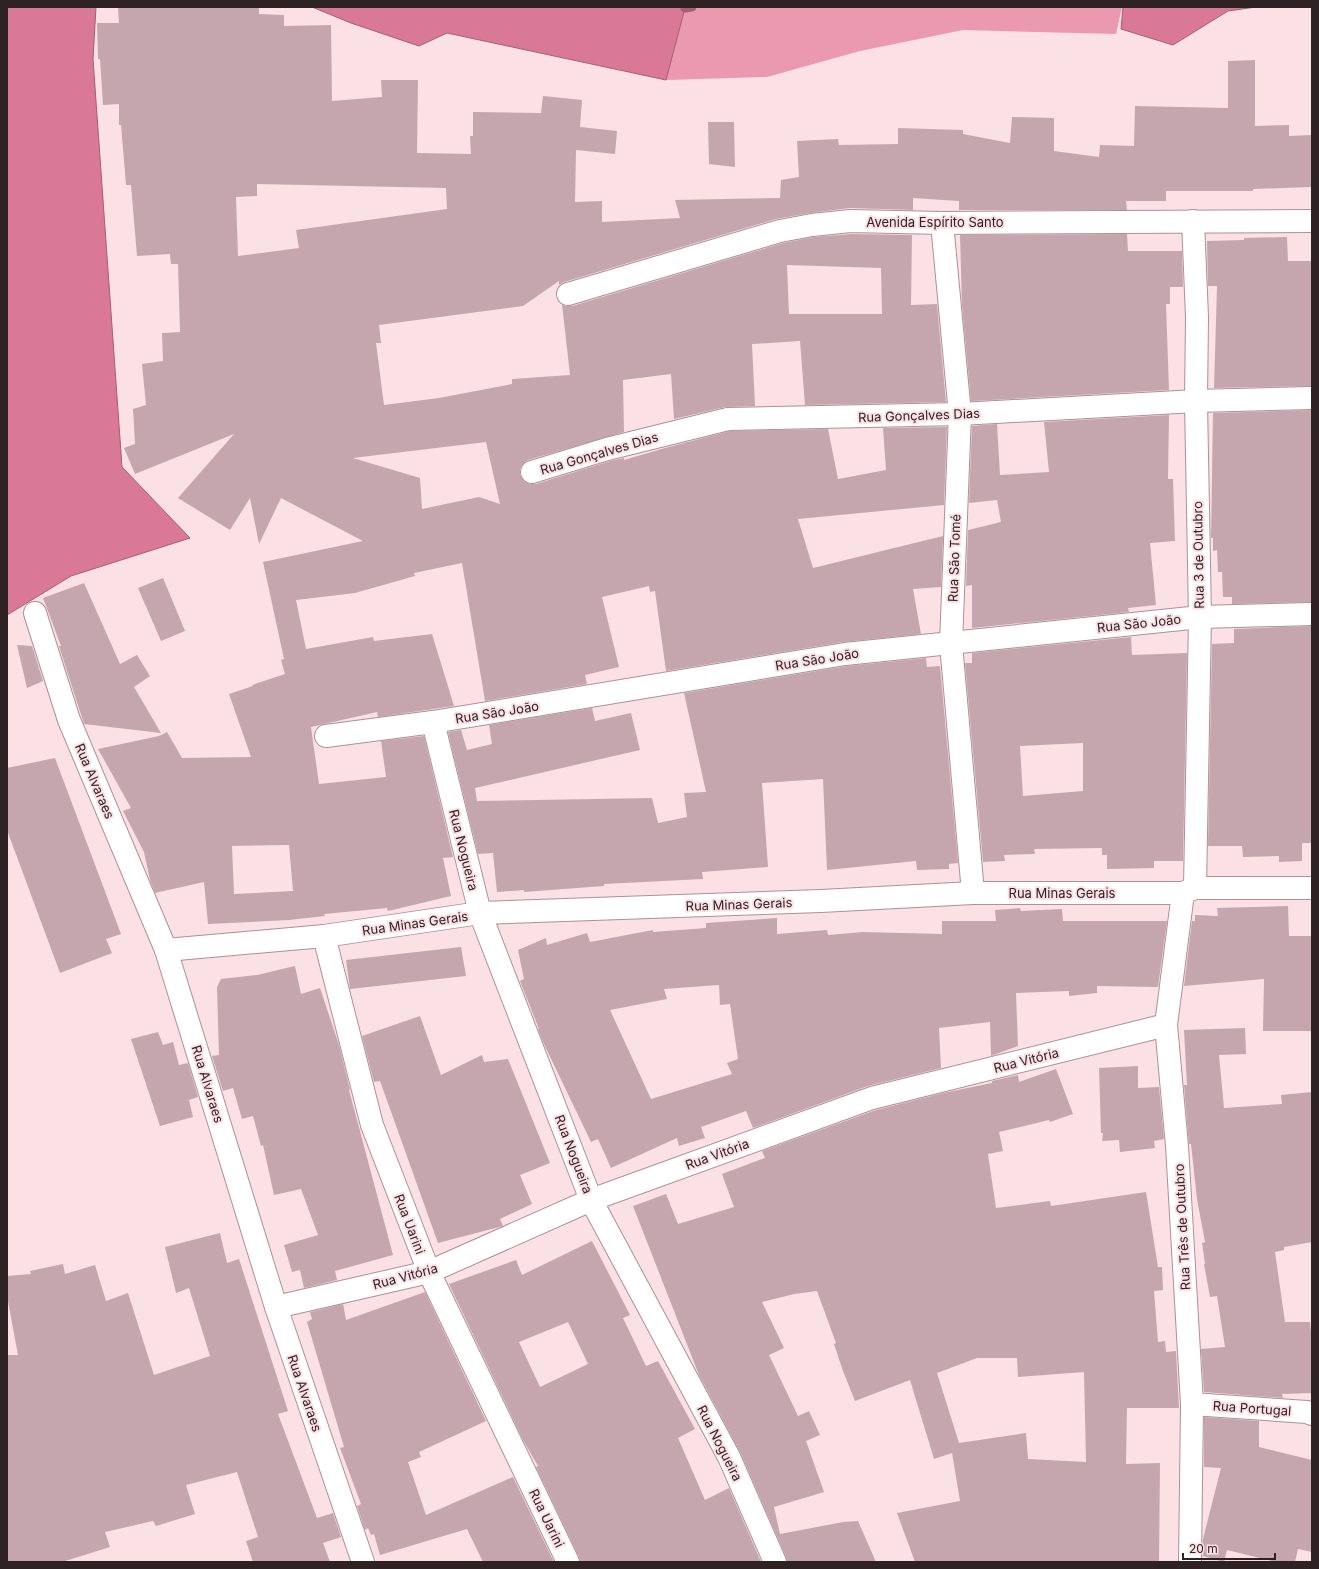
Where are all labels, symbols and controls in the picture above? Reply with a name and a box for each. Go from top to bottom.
street label: Avenida Espírito Santo [866,214,1004,230]
street label: Rua Gonçalves Dias [858,405,980,425]
street label: Rua Gonçalves Dias [538,428,660,478]
street label: Rua 3 de Outubro [1189,501,1207,609]
street label: Rua São Tomé [944,514,964,602]
street label: Rua São João [1096,611,1182,635]
street label: Rua São João [774,644,860,674]
street label: Rua São João [454,697,540,727]
street label: Rua Alvaraes [72,741,118,821]
street label: Rua Nogueira [446,808,482,892]
street label: Rua Minas Gerais [1009,885,1116,901]
street label: Rua Minas Gerais [685,894,793,914]
street label: Rua Minas Gerais [361,908,469,938]
street label: Rua Alvaraes [189,1043,227,1125]
street label: Rua Vitória [992,1044,1060,1076]
street label: Rua Nogueira [552,1112,596,1196]
street label: Rua Vitória [683,1135,751,1173]
street label: Rua Três de Outubro [1171,1163,1193,1291]
street label: Rua Uarini [391,1192,429,1256]
street label: Rua Vitória [371,1260,439,1292]
street label: Rua Alvaraes [284,1352,326,1434]
street label: Rua Portugal [1212,1397,1292,1419]
street label: Rua Nogueira [694,1402,746,1484]
street label: Rua Uarini [526,1486,568,1550]
scale bar [1183,1535,1275,1561]
text: 20 m [1189,1541,1218,1556]

